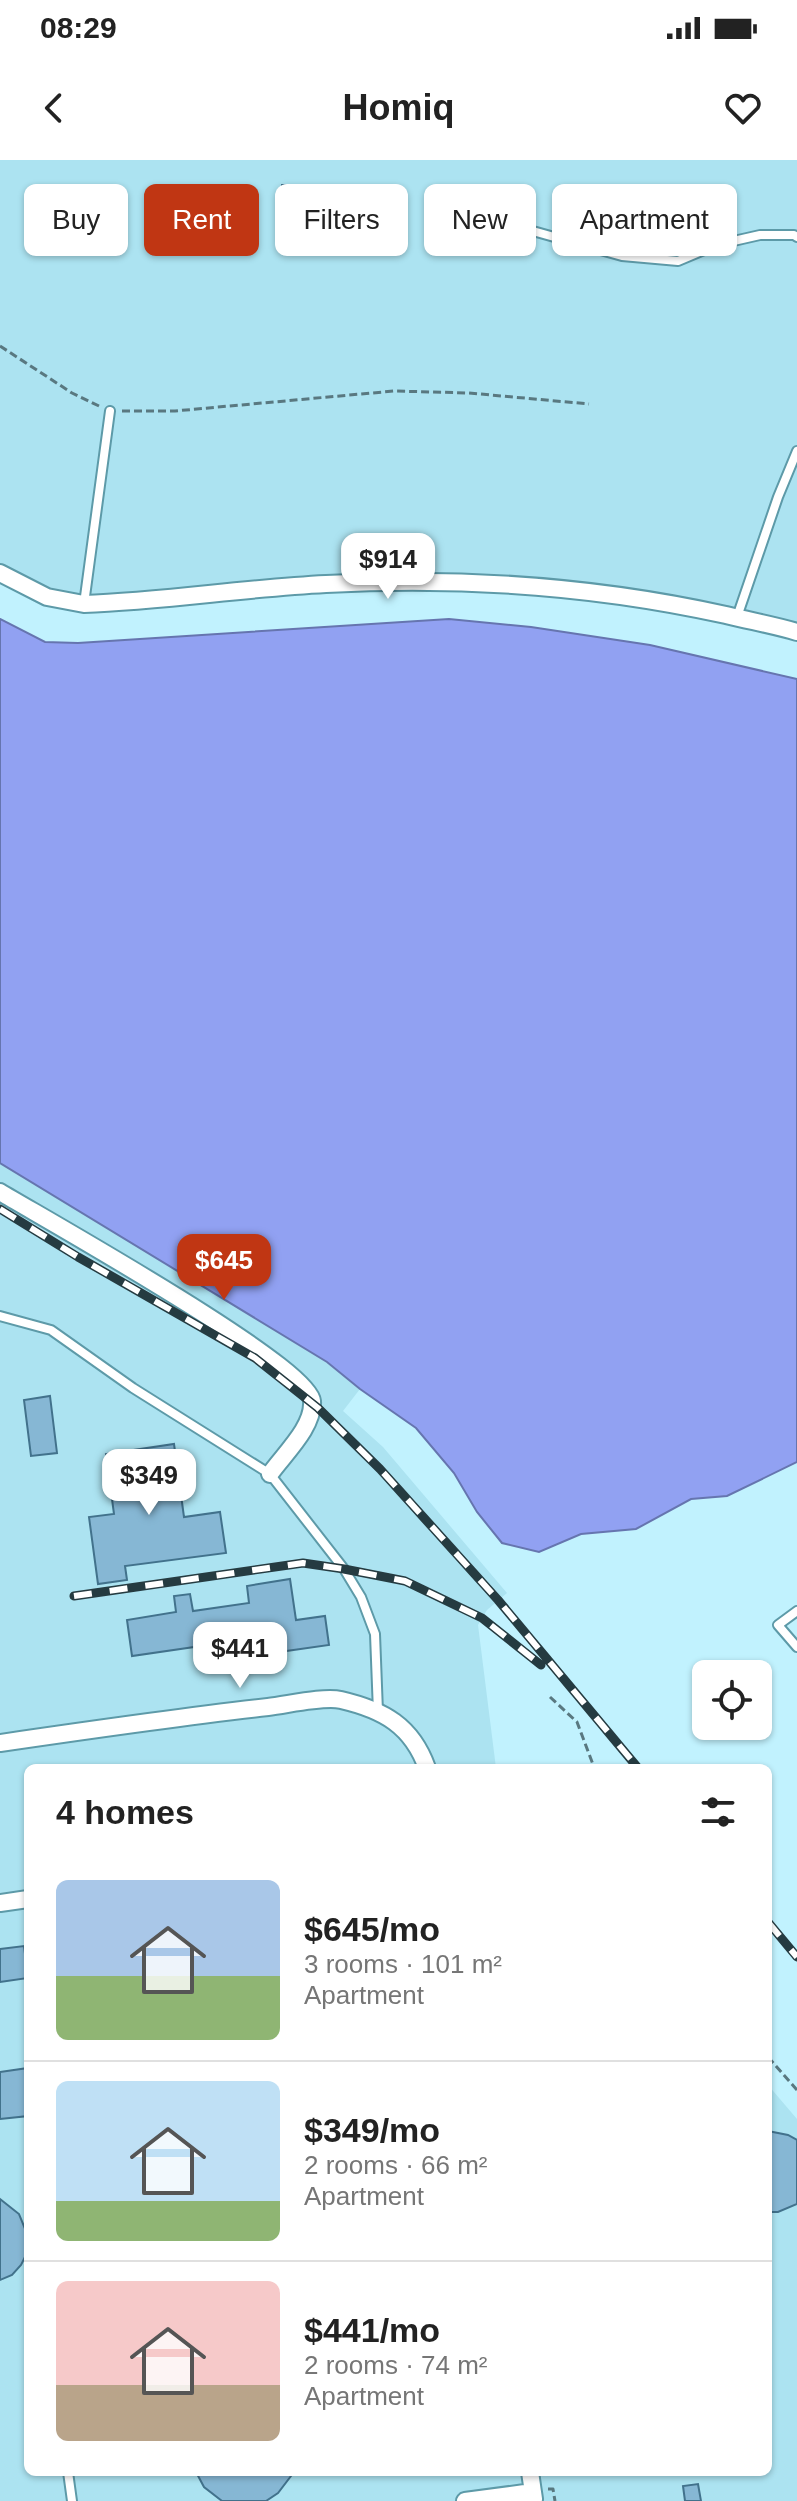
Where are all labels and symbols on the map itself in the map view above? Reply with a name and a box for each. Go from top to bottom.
pin: $914 [341,533,435,601]
pin: $645 [177,1234,271,1302]
pin: $349 [102,1449,196,1517]
pin: $441 [193,1622,287,1690]

